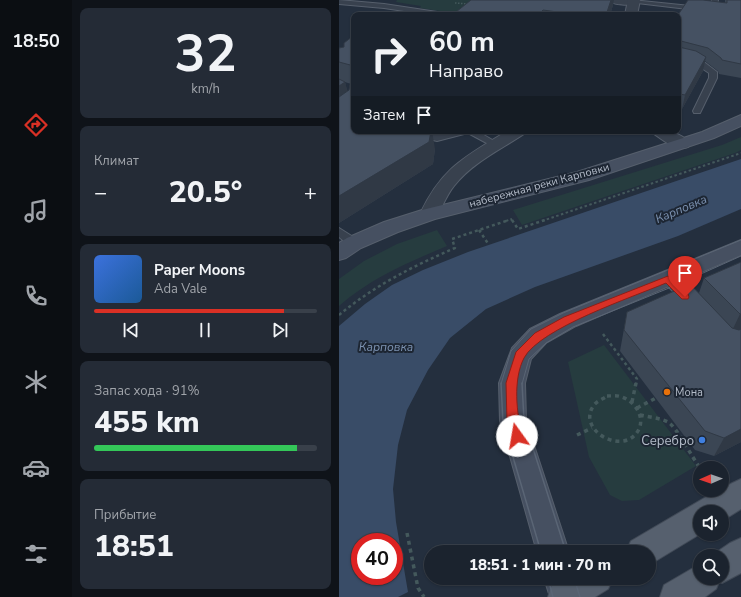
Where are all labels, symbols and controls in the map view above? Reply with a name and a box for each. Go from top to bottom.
text: 32 [174,18,237,89]
text: 60 m [429,23,495,61]
icon: right [363,28,415,80]
text: 18:50 [12,29,60,53]
text: Направо [429,59,503,83]
text: km/h [191,80,220,98]
icon: arrive [413,104,435,126]
text: Затем [363,105,405,125]
icon: directions [22,111,50,139]
text: Климат [94,152,139,170]
street label: набережная реки Карповки [467,160,611,211]
text: 20.5° [169,172,242,213]
text: − [94,178,107,208]
text: + [304,178,317,208]
water label: Карповка [653,191,709,227]
icon: music [22,197,50,225]
pin [668,256,702,297]
text: Paper Moons [154,260,245,280]
icon: arrive [674,262,696,284]
text: Ada Vale [154,280,207,298]
icon: phone [22,282,50,310]
icon: previous [120,319,142,341]
icon: pause [194,319,216,341]
icon: next [269,319,291,341]
water label: Карповка [359,339,413,355]
icon: climate [22,368,50,396]
text: Запас хода · 91% [94,382,200,400]
place label: Мона [675,385,703,400]
marker: Мона [662,387,672,397]
text: 455 km [94,402,200,443]
position arrow [496,415,538,457]
place label: Серебро [641,432,694,450]
marker: Серебро [697,435,707,445]
icon: car [22,454,50,482]
north arrow [693,461,729,497]
map controls [693,461,729,585]
button: sound [693,505,729,541]
text: Прибытие [94,506,156,524]
text: 18:51 [94,526,174,567]
speed limit sign: 40 [351,533,403,585]
icon: filters [22,540,50,568]
button: search [693,549,729,585]
text: 18:51 · 1 мин · 70 m [469,555,611,575]

